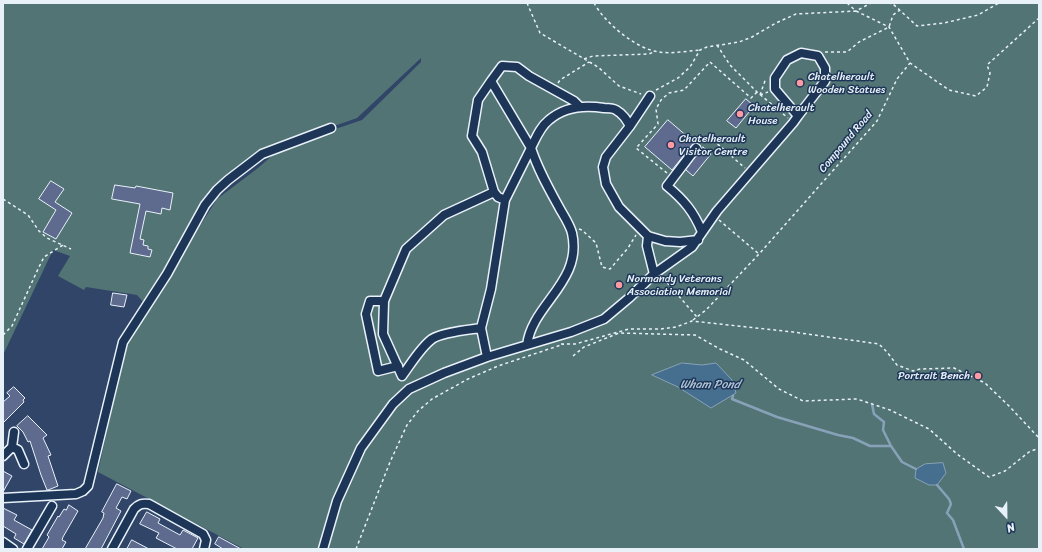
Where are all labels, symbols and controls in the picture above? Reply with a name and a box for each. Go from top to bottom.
place label: Chatelherault Wooden Statues [808,70,885,96]
marker: Chatelherault Wooden Statues [795,78,805,88]
place label: Chatelherault House [748,101,815,127]
street label: Compound Road [816,108,876,176]
marker: Chatelherault House [735,109,745,119]
place label: Chatelherault Visitor Centre [679,132,748,158]
marker: Chatelherault Visitor Centre [666,140,676,150]
place label: Normandy Veterans Association Memorial [627,272,731,298]
marker: Normandy Veterans Association Memorial [614,280,624,290]
place label: Portrait Bench [898,369,970,383]
marker: Portrait Bench [973,371,983,381]
water label: Wham Pond [680,378,740,392]
north arrow [986,496,1026,536]
text: N [1004,517,1018,538]

